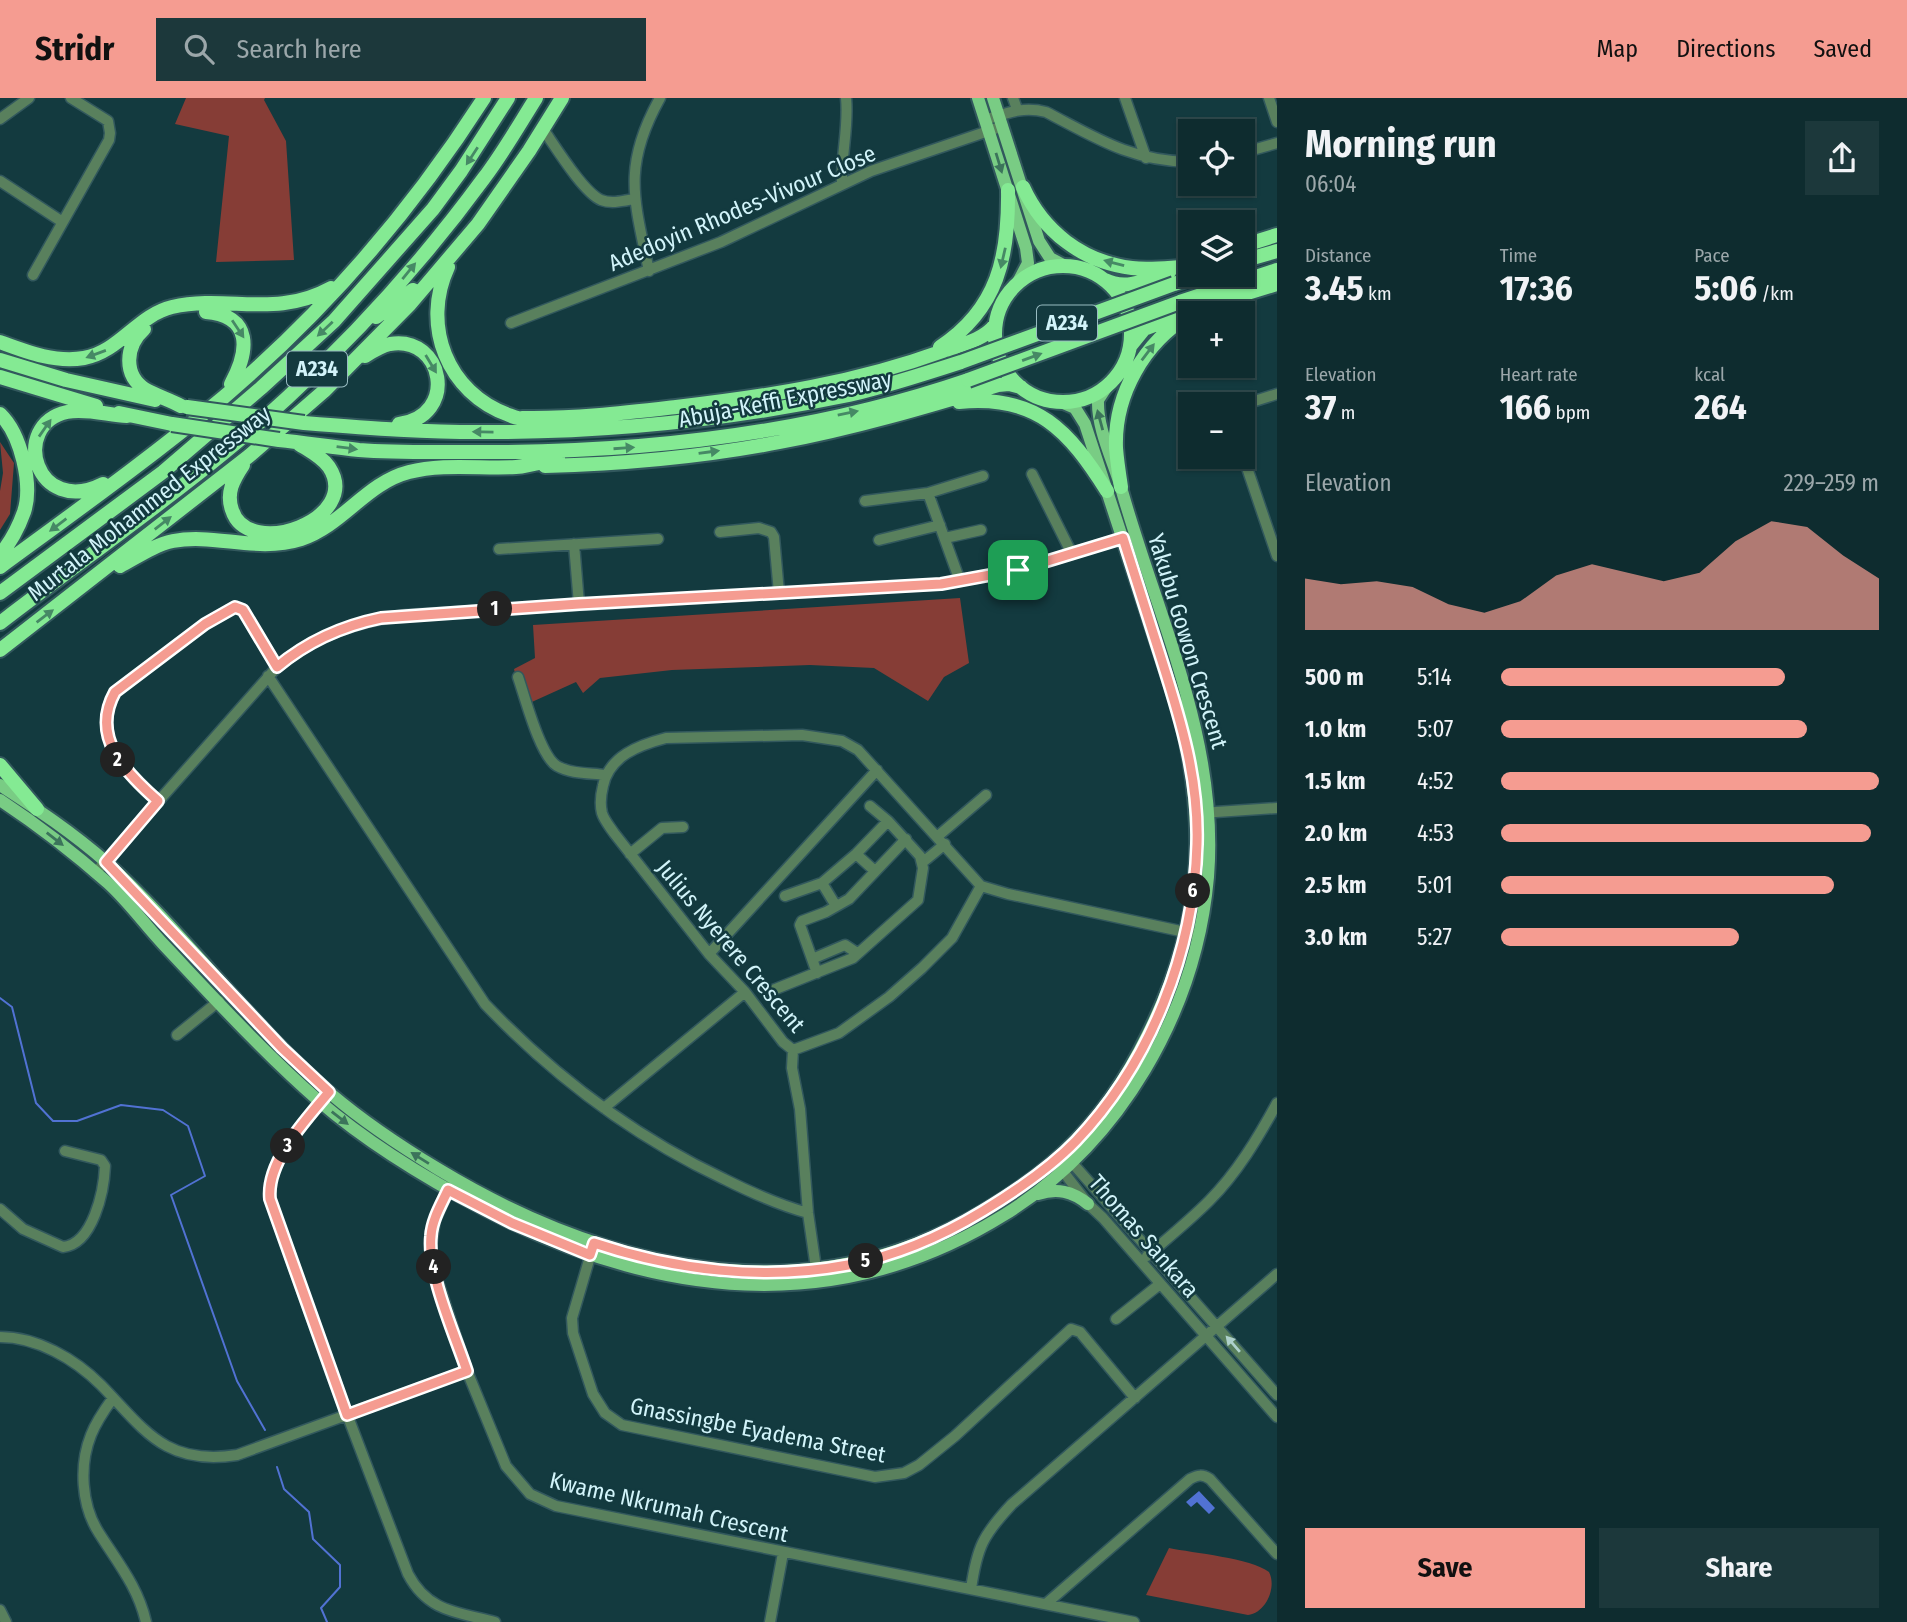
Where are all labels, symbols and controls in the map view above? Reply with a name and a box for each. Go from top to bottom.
search box [156,18,646,81]
text: Stridr [35,29,114,69]
icon: search [180,30,218,68]
text: Search here [236,34,362,65]
text: Map [1597,35,1638,63]
text: Directions [1676,35,1775,63]
text: Saved [1813,35,1872,63]
map controls [1178,119,1255,469]
button: locate [1178,119,1255,196]
text: Morning run [1305,121,1497,167]
button: share [1805,121,1879,195]
street label: Adedoyin Rhodes-Vivour Close [604,139,880,277]
one-way arrow [465,146,478,165]
one-way arrow [994,152,1005,173]
text: 06:04 [1305,170,1356,198]
button: layers [1178,210,1255,287]
text: Distance [1305,244,1372,267]
text: Time [1500,244,1537,267]
text: Pace [1694,244,1730,267]
one-way arrow [998,247,1009,269]
one-way arrow [1103,257,1125,268]
one-way arrow [402,262,417,280]
text: 3.45 [1305,267,1364,309]
text: 17:36 [1500,267,1573,309]
text: 5:06 [1694,267,1757,309]
text: km [1364,282,1392,305]
text: /km [1757,282,1794,305]
button: + [1178,301,1255,378]
road number: A234 [1037,306,1097,341]
one-way arrow [231,320,245,338]
one-way arrow [316,321,334,337]
one-way arrow [1141,344,1156,362]
one-way arrow [85,348,106,359]
one-way arrow [1022,351,1043,362]
road number: A234 [287,352,347,386]
one-way arrow [425,354,437,373]
text: Elevation [1305,363,1377,386]
text: Heart rate [1500,363,1578,386]
text: kcal [1694,363,1725,386]
street label: Abuja-Keffi Expressway [676,364,895,433]
text: 37 [1305,386,1336,428]
text: 166 [1500,386,1551,428]
text: 264 [1694,386,1747,428]
button: − [1178,392,1255,469]
street label: Murtala Mohammed Expressway [22,399,277,607]
text: m [1336,401,1355,424]
text: bpm [1551,401,1590,424]
one-way arrow [837,408,859,419]
one-way arrow [1094,409,1105,431]
one-way arrow [38,419,52,438]
one-way arrow [472,426,494,438]
one-way arrow [336,443,358,454]
one-way arrow [613,443,635,454]
one-way arrow [698,446,720,457]
text: Elevation [1305,469,1392,497]
text: 229–259 m [1784,469,1879,497]
one-way arrow [153,516,171,531]
one-way arrow [49,517,67,532]
street label: Yakubu Gowon Crescent [1142,530,1234,752]
pin [988,540,1048,600]
icon: arrive [999,551,1037,589]
pin: 1 [477,592,512,626]
text: 1 [490,597,499,620]
one-way arrow [36,609,54,623]
text: 500 m [1305,663,1364,691]
text: 5:14 [1417,663,1452,691]
text: 1.0 km [1305,715,1366,743]
text: 5:07 [1417,715,1453,743]
pin: 2 [100,742,136,778]
text: 2 [113,748,122,771]
text: 1.5 km [1305,767,1366,795]
text: 4:52 [1417,767,1454,795]
text: 2.0 km [1305,819,1367,847]
text: 4:53 [1417,819,1454,847]
one-way arrow [46,832,64,847]
street label: Julius Nyerere Crescent [651,854,811,1038]
text: 2.5 km [1305,871,1366,899]
text: 5:01 [1417,871,1453,899]
pin: 6 [1176,874,1210,908]
text: 6 [1188,879,1197,902]
text: 3.0 km [1305,923,1367,951]
text: 5:27 [1417,923,1452,951]
one-way arrow [331,1110,349,1125]
pin: 3 [270,1128,306,1164]
text: 3 [283,1134,292,1157]
one-way arrow [411,1151,430,1164]
street label: Thomas Sankara [1083,1169,1205,1303]
pin: 5 [848,1244,884,1278]
text: 5 [861,1249,870,1272]
pin: 4 [416,1250,452,1284]
text: 4 [429,1255,438,1278]
one-way arrow [1225,1335,1240,1353]
street label: Gnassingbe Eyadema Street [628,1391,889,1469]
street label: Kwame Nkrumah Crescent [547,1466,792,1548]
button: Save [1305,1528,1585,1608]
button: Share [1599,1528,1879,1608]

